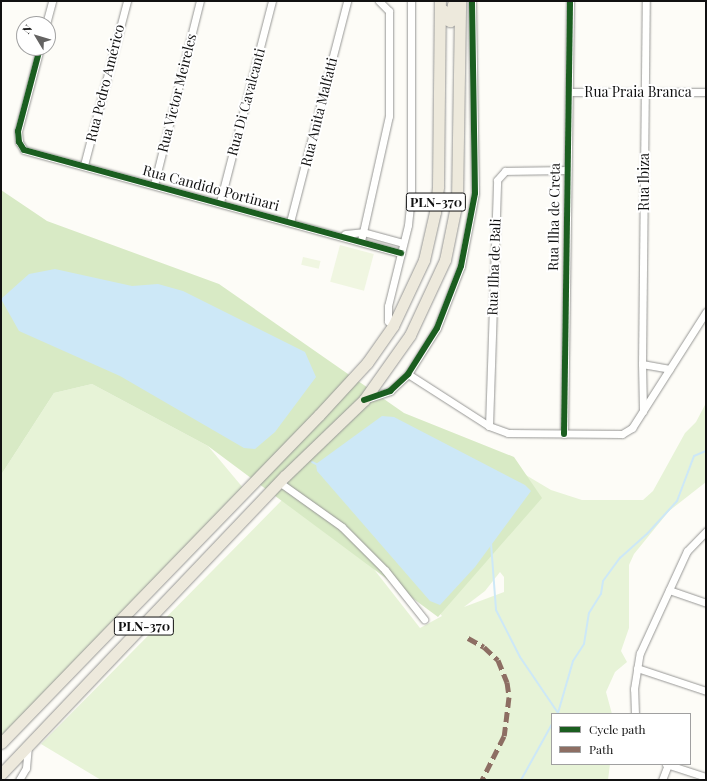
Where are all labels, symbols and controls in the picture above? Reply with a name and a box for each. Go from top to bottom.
north arrow [16,16,56,56]
text: N [19,21,35,37]
street label: Rua Pedro Américo [82,22,128,144]
street label: Rua Victor Meireles [154,31,200,155]
street label: Rua Di Cavalcanti [224,46,268,158]
street label: Rua Anita Malfatti [297,55,341,169]
street label: Rua Praia Branca [584,84,692,100]
street label: Rua Ibiza [636,153,652,211]
street label: Rua Candido Portinari [141,162,281,214]
street label: Rua Ilha de Creta [545,163,563,271]
road number: PLN-370 [405,191,467,213]
street label: Rua Ilha de Bali [484,218,504,316]
road number: PLN-370 [113,615,175,637]
legend [551,713,691,765]
text: Cycle path [589,721,646,737]
text: Path [589,741,613,757]

